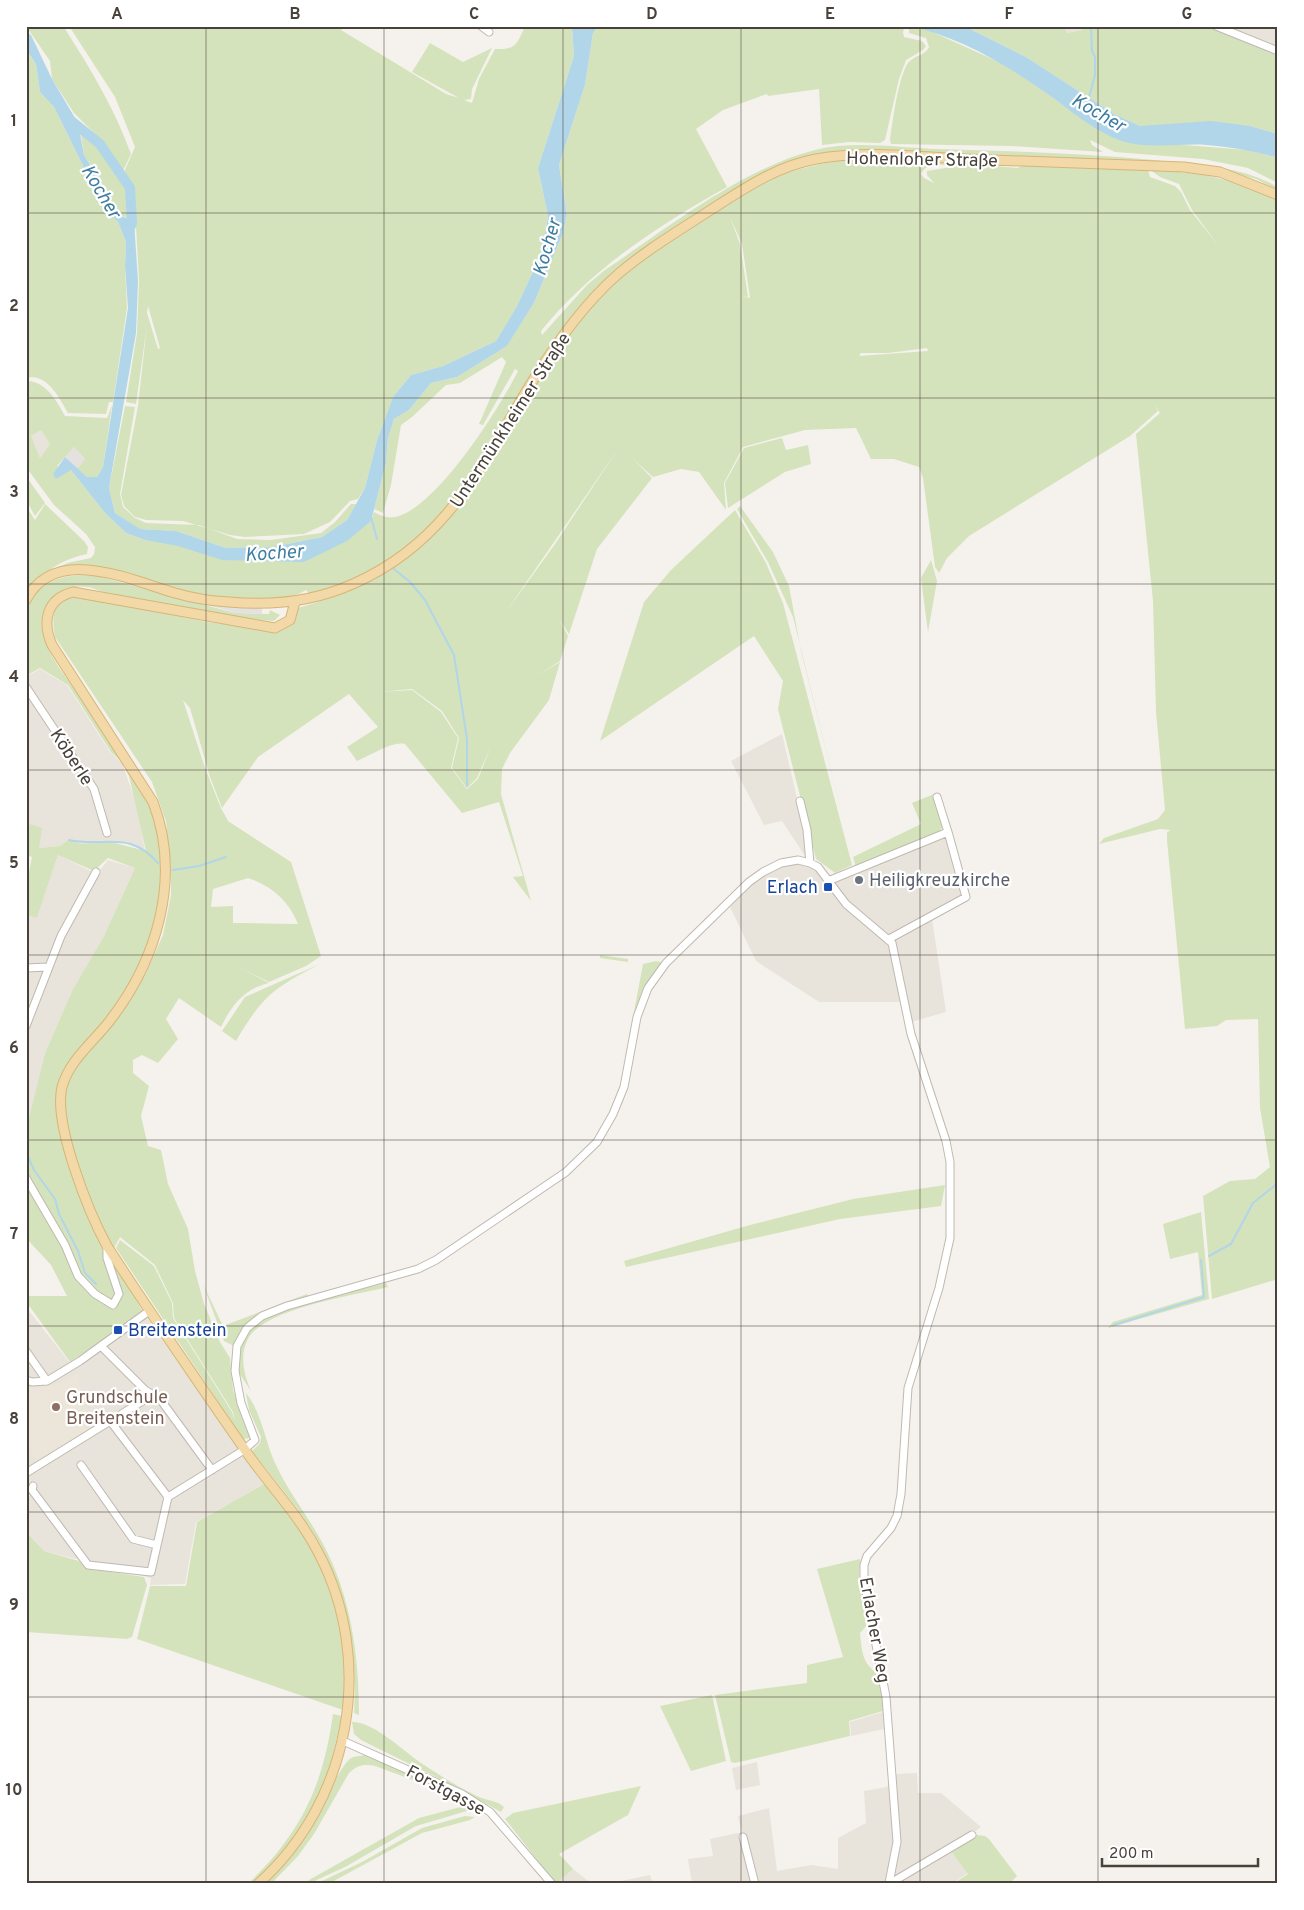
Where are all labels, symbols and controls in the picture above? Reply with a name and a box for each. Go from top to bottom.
text: A [111,5,123,25]
text: B [289,5,301,25]
text: C [469,5,479,25]
text: D [646,5,658,25]
text: E [825,5,835,25]
text: F [1004,5,1014,25]
text: G [1182,5,1192,25]
water label: Kocher [1067,89,1131,140]
text: 1 [11,112,17,132]
street label: Hohenloher Straße [846,148,998,173]
water label: Kocher [75,161,127,225]
water label: Kocher [528,214,568,279]
text: 2 [9,297,19,317]
street label: Untermünkheimer Straße [446,329,577,513]
text: 3 [9,483,19,503]
water label: Kocher [244,540,306,568]
text: 4 [9,668,19,688]
street label: Köberle [44,725,98,791]
text: 5 [9,854,19,874]
place label: Heiligkreuzkirche [869,870,1010,893]
marker: Heiligkreuzkirche [853,874,865,886]
place label: Erlach [767,877,818,900]
marker: Erlach [822,881,834,893]
text: 6 [9,1039,19,1059]
text: 7 [10,1225,18,1245]
place label: Breitenstein [128,1320,227,1343]
marker: Breitenstein [112,1324,124,1336]
place label: Grundschule Breitenstein [66,1387,168,1431]
marker: Grundschule Breitenstein [50,1401,62,1413]
text: 8 [9,1410,19,1430]
street label: Erlacher Weg [853,1576,894,1685]
text: 9 [9,1596,19,1616]
street label: Forstgasse [402,1761,489,1822]
text: 10 [6,1781,22,1801]
scale bar [1102,1835,1258,1867]
text: 200 m [1109,1845,1154,1864]

